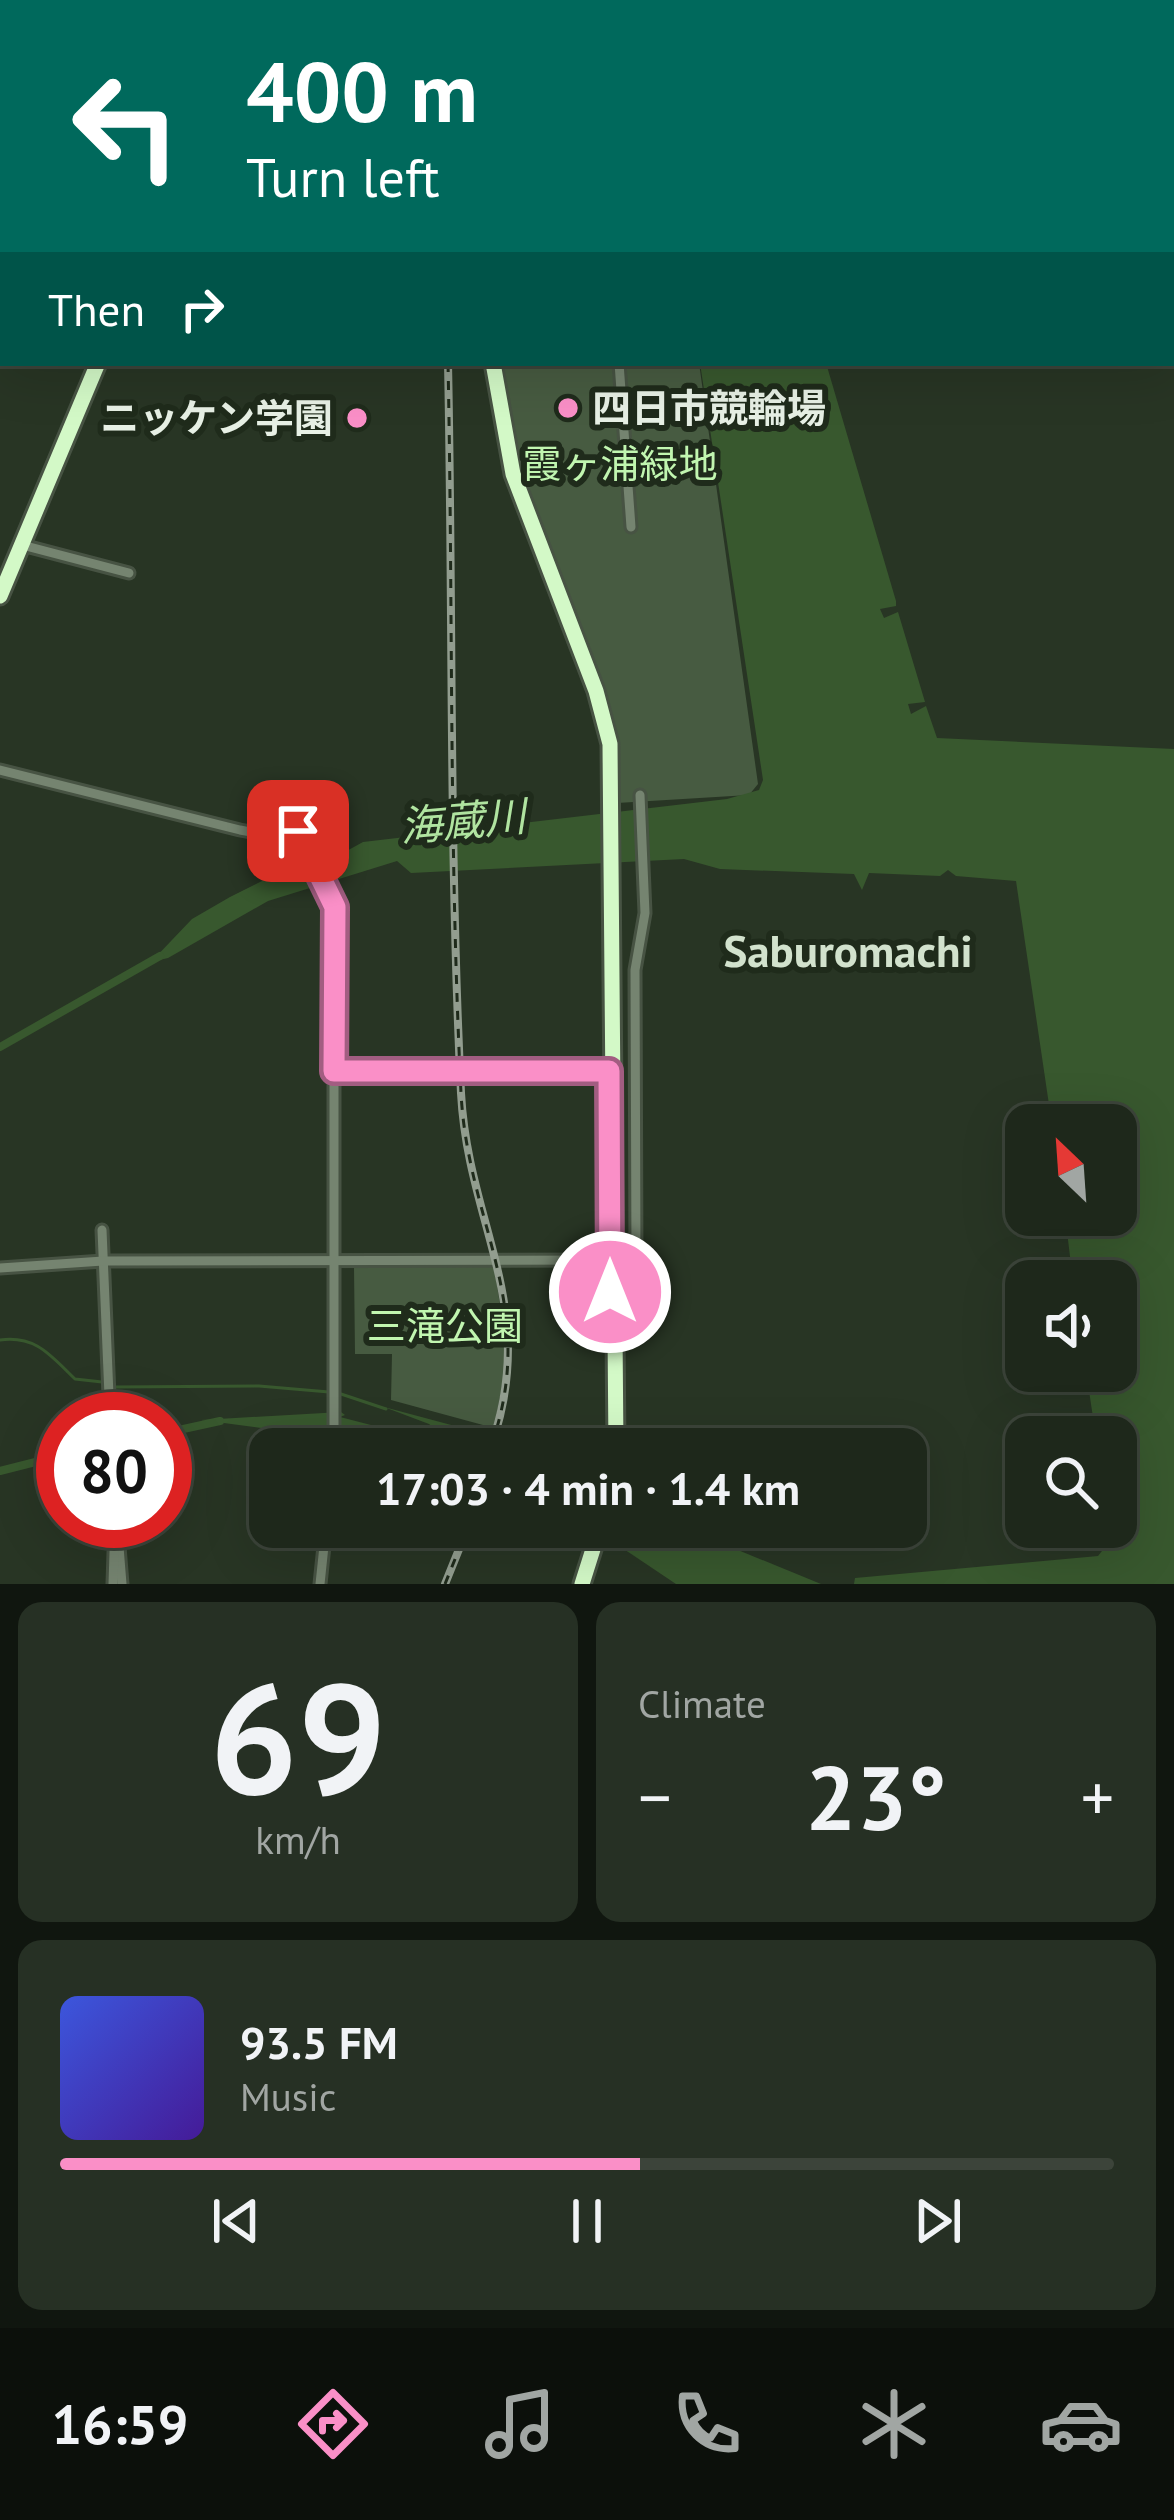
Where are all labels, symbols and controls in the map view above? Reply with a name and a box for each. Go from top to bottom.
text: 400 m [246,36,478,145]
icon: left [48,48,204,204]
text: Turn left [246,142,440,212]
icon: right [169,276,235,342]
text: Then [48,280,145,338]
place label: 四日市競輪場 [592,382,826,433]
place label: ニッケン学園 [100,392,333,443]
marker: 四日市競輪場 [555,395,581,421]
marker: ニッケン学園 [344,405,370,431]
park label: 霞ヶ浦緑地 [522,438,718,489]
pin [247,780,349,882]
water label: 海蔵川 [398,787,532,853]
icon: arrive [265,798,331,864]
district label: Saburomachi [723,921,973,979]
north arrow [1005,1104,1137,1236]
map controls [1005,1104,1137,1548]
position arrow [547,1229,673,1355]
button: sound [1005,1260,1137,1392]
park label: 三滝公園 [367,1300,523,1351]
speed limit sign: 80 [36,1392,192,1548]
button: search [1005,1416,1137,1548]
text: 17:03 · 4 min · 1.4 km [376,1459,800,1517]
text: 69 [210,1635,386,1837]
text: Climate [638,1678,766,1729]
text: 23° [805,1738,947,1855]
text: − [638,1754,671,1839]
text: + [1081,1754,1114,1839]
text: km/h [255,1814,341,1865]
text: 93.5 FM [240,2013,398,2071]
text: Music [240,2071,336,2122]
icon: previous [203,2188,269,2254]
icon: pause [554,2188,620,2254]
icon: next [905,2188,971,2254]
icon: directions [291,2382,375,2466]
icon: music [478,2382,562,2466]
icon: phone [665,2382,749,2466]
icon: climate [852,2382,936,2466]
icon: car [1039,2382,1123,2466]
text: 16:59 [51,2389,188,2459]

